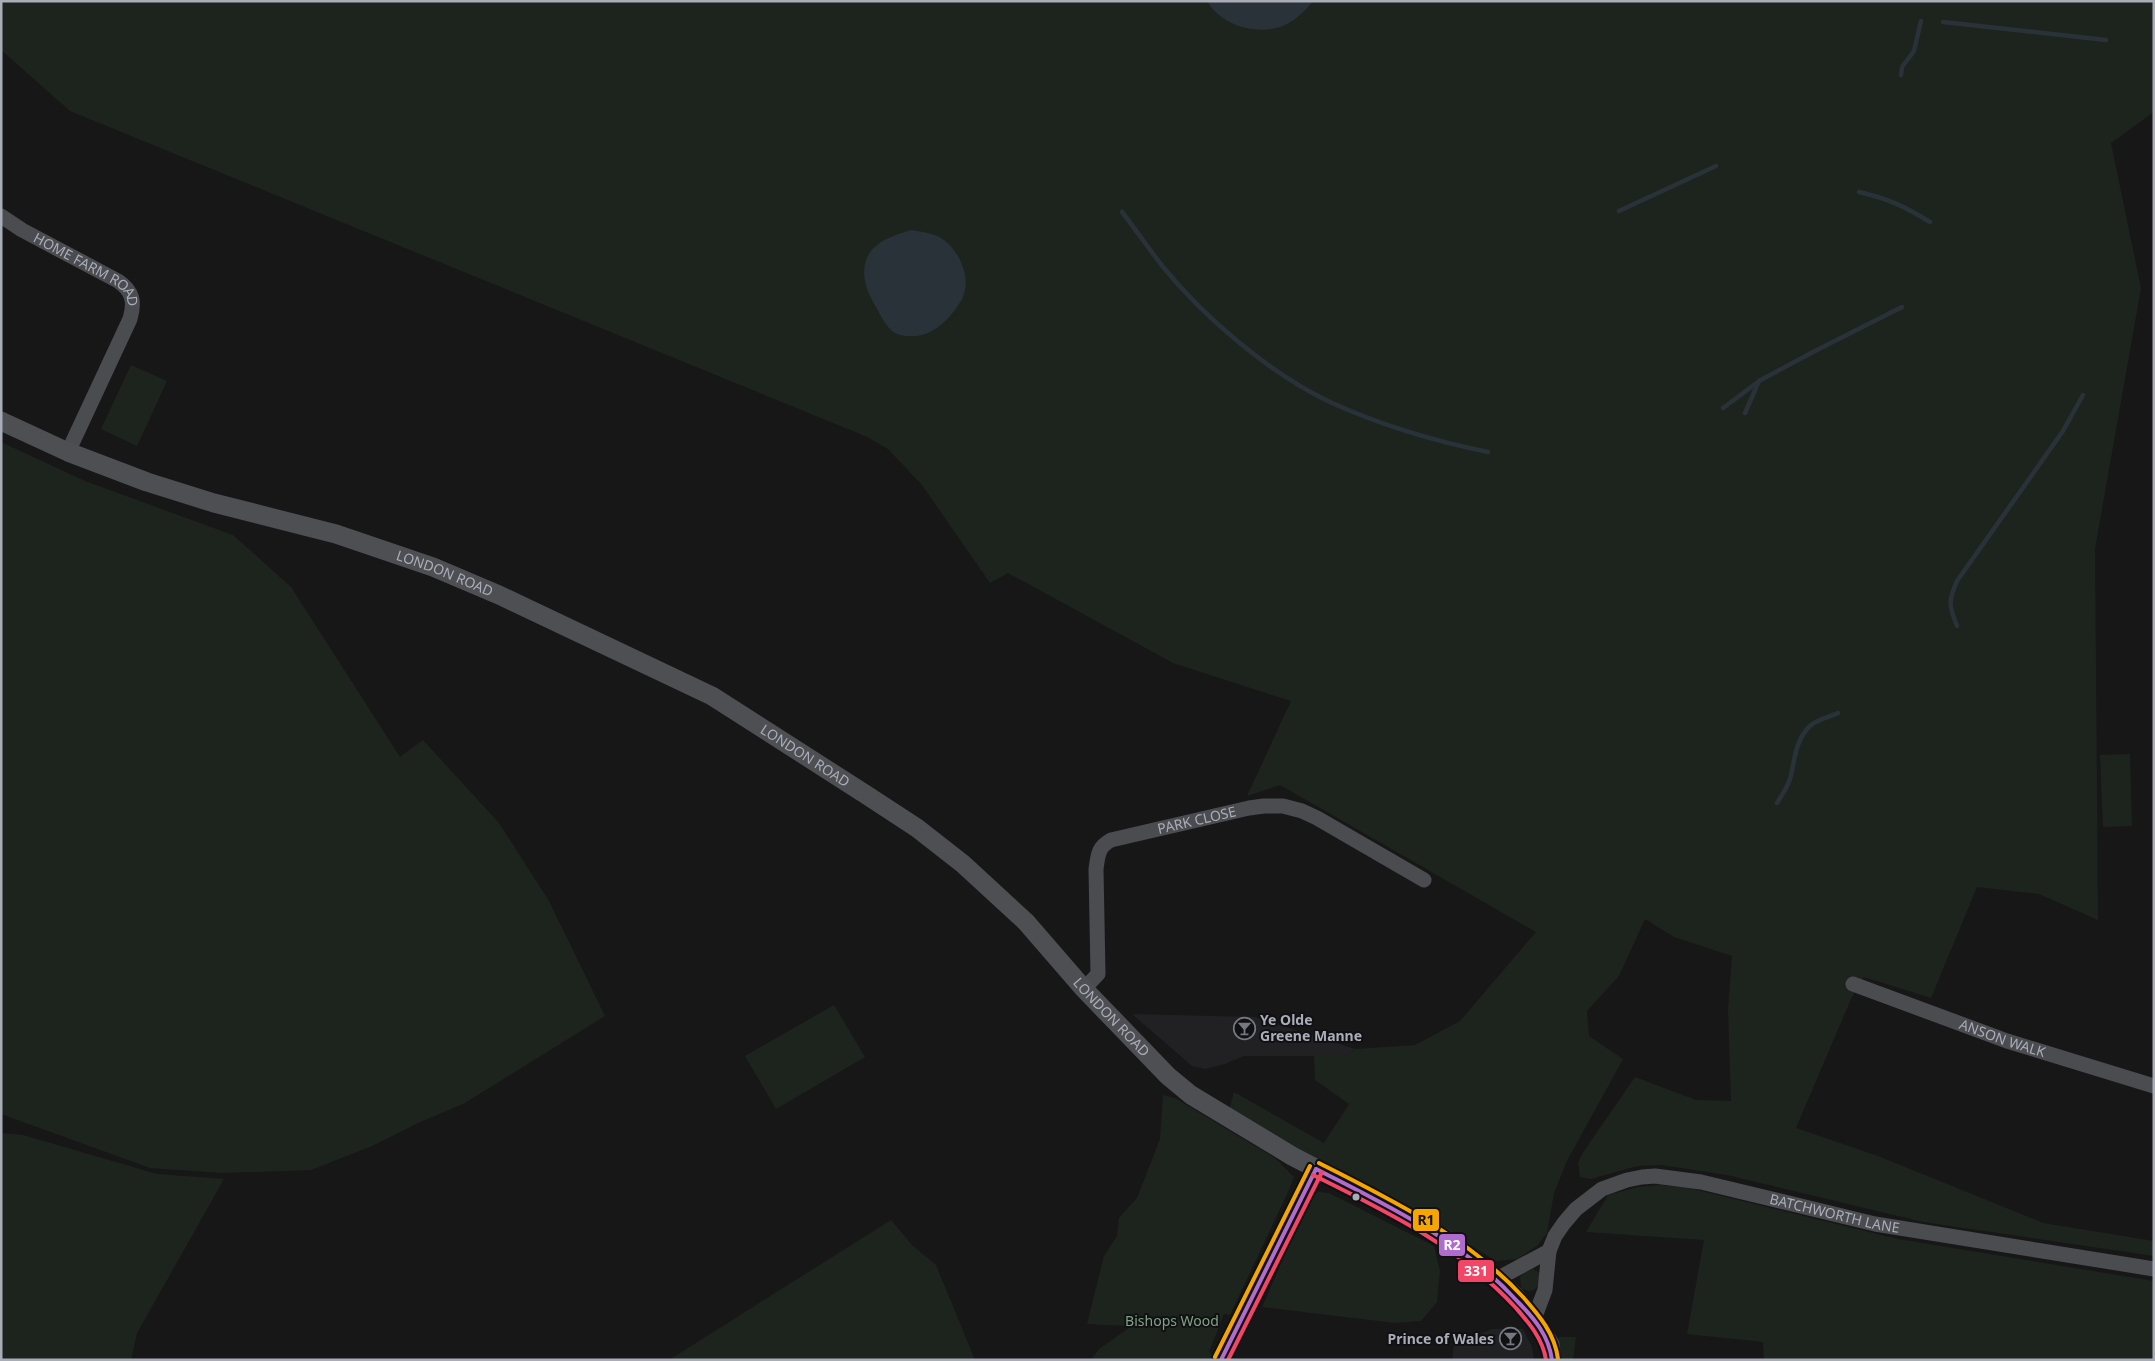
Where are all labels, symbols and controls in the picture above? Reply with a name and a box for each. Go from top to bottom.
street label: HOME FARM ROAD [30,228,143,307]
street label: LONDON ROAD [394,545,496,600]
street label: LONDON ROAD [757,720,854,791]
street label: PARK CLOSE [1155,801,1238,838]
street label: LONDON ROAD [1069,973,1154,1060]
place label: Ye Olde Greene Manne [1260,1010,1362,1045]
street label: ANSON WALK [1957,1014,2048,1061]
bar icon: Ye Olde Greene Manne [1232,1016,1256,1040]
street label: BATCHWORTH LANE [1768,1189,1901,1237]
unlabelled marker [1351,1192,1361,1202]
line badge: R1 [1412,1208,1440,1232]
text: R1 [1417,1210,1435,1229]
line badge: R2 [1438,1233,1466,1257]
text: R2 [1443,1235,1461,1254]
line badge: 331 [1457,1259,1495,1283]
text: 331 [1464,1261,1488,1280]
park label: Bishops Wood [1125,1311,1219,1330]
bar icon: Prince of Wales [1498,1327,1522,1351]
place label: Prince of Wales [1388,1329,1494,1348]

